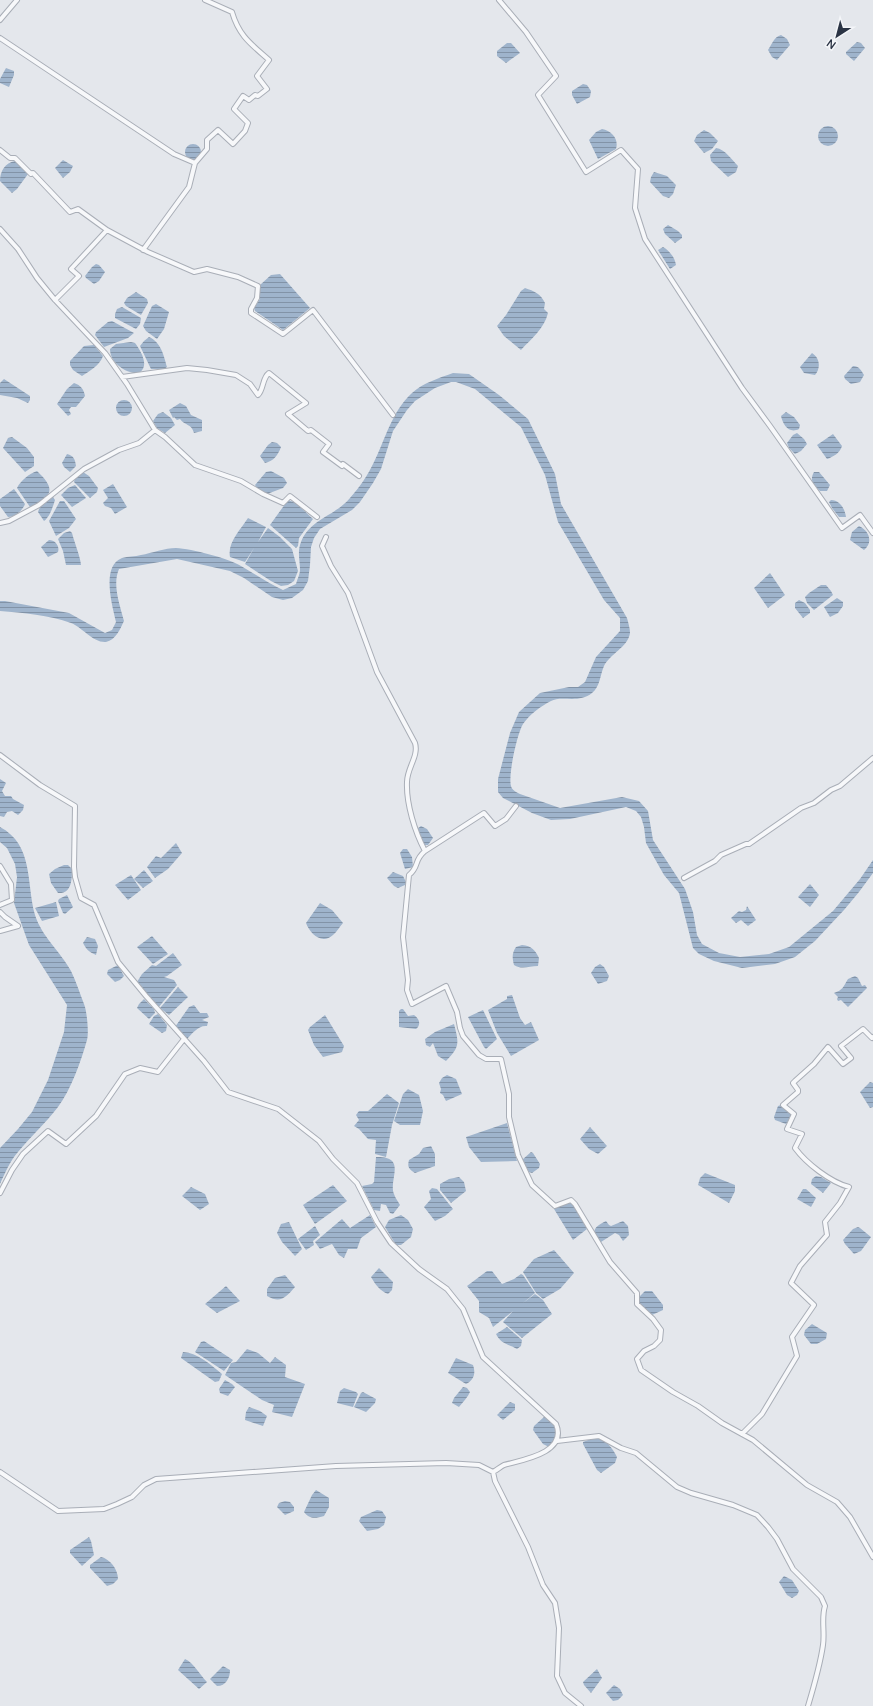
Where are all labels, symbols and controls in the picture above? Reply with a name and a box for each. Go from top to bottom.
north arrow [817,16,857,56]
text: N [823,36,838,53]

